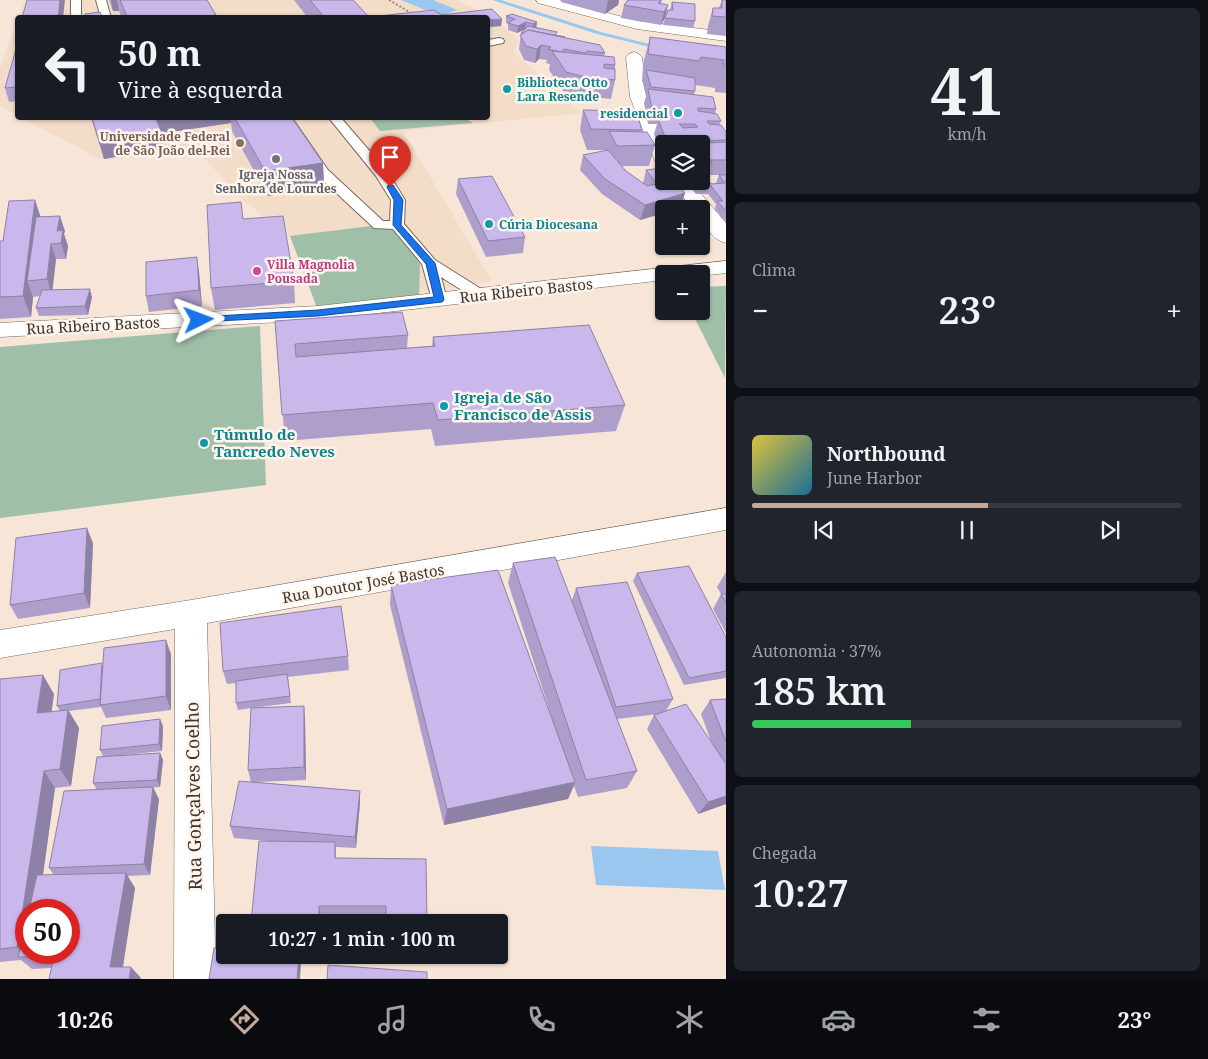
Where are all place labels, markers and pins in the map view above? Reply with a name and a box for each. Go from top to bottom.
place label: Biblioteca Otto Lara Resende [517,74,608,105]
marker: Biblioteca Otto Lara Resende [501,83,513,95]
place label: residencial [600,105,669,122]
marker: residencial [672,107,684,119]
place label: Universidade Federal de São João del-Rei [100,128,231,159]
pin [369,136,411,187]
marker: Universidade Federal de São João del-Rei [234,137,246,149]
marker: Igreja Nossa Senhora de Lourdes [270,153,282,165]
place label: Igreja Nossa Senhora de Lourdes [215,166,337,197]
place label: Cúria Diocesana [499,216,598,233]
marker: Cúria Diocesana [483,218,495,230]
place label: Villa Magnolia Pousada [267,256,355,287]
marker: Villa Magnolia Pousada [251,265,263,277]
place label: Igreja de São Francisco de Assis [454,387,592,424]
marker: Igreja de São Francisco de Assis [438,400,450,412]
place label: Túmulo de Tancredo Neves [214,424,335,461]
marker: Túmulo de Tancredo Neves [198,437,210,449]

